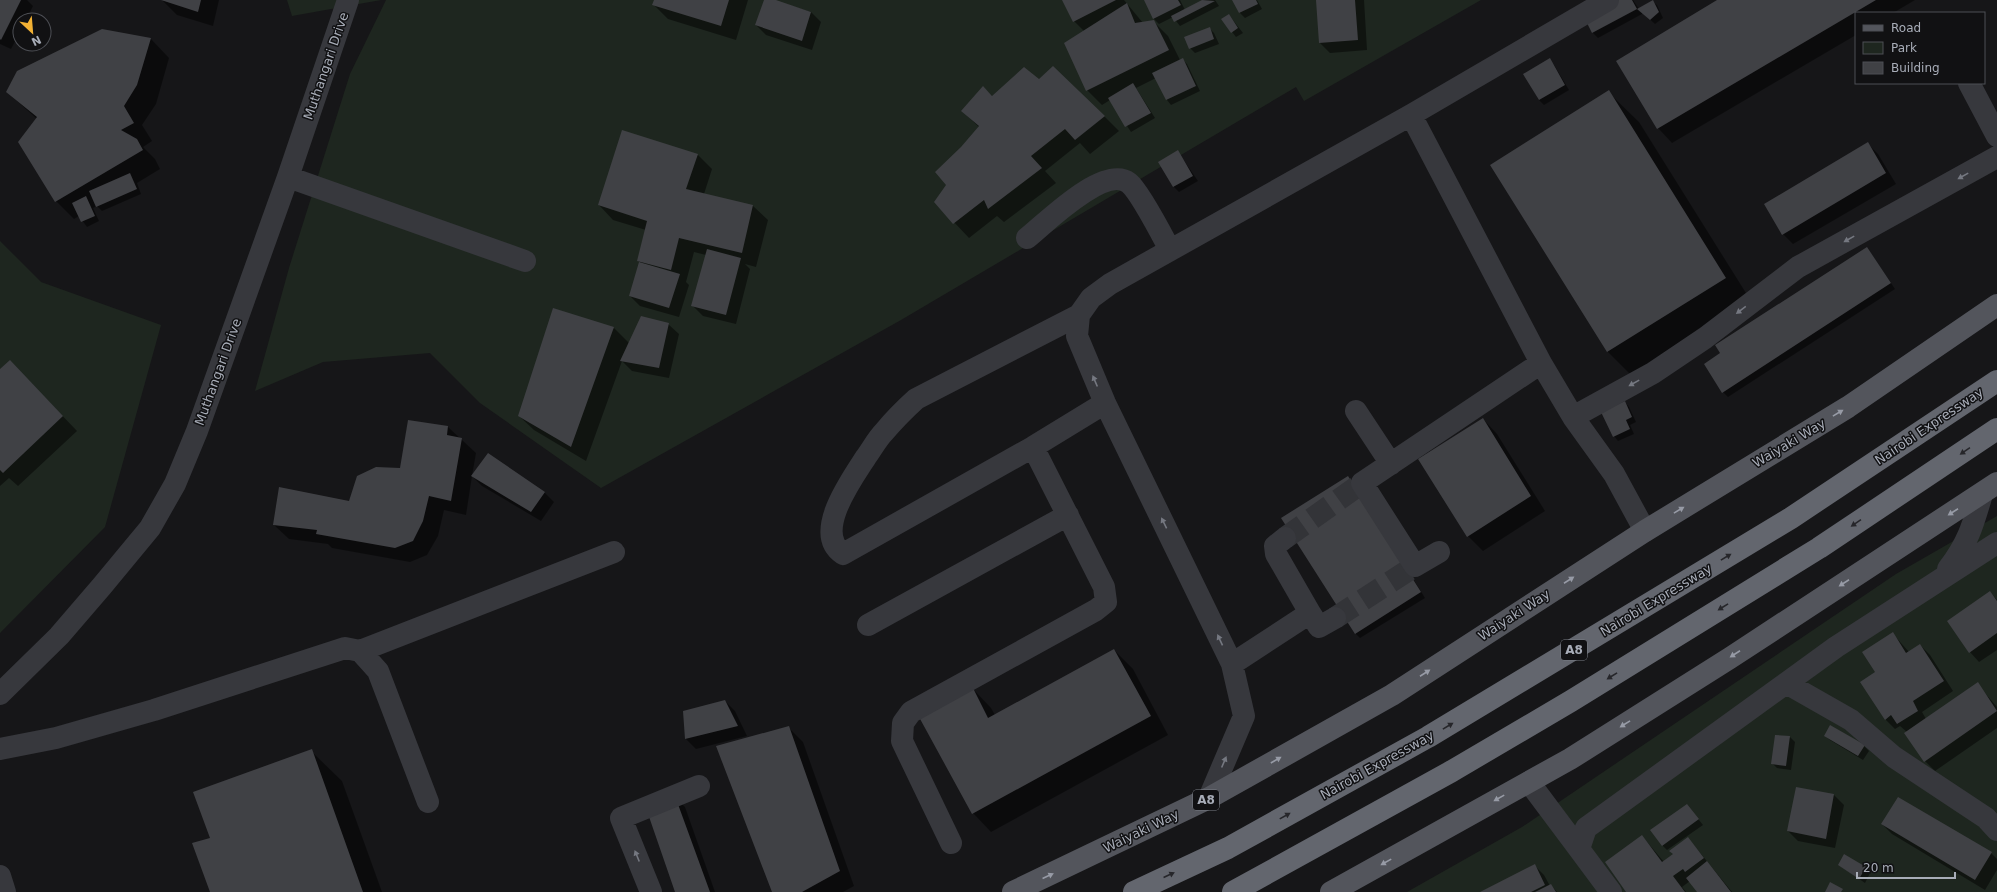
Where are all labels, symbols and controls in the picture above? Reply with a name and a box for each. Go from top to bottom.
street label: Muthangari Drive [301,10,351,122]
north arrow [12,12,52,52]
legend [1855,12,1985,84]
text: Road [1891,21,1921,35]
text: N [29,33,43,48]
text: Park [1891,41,1917,55]
text: Building [1891,61,1940,75]
one-way arrow [1957,172,1969,179]
one-way arrow [1843,235,1855,242]
one-way arrow [1736,306,1747,315]
street label: Muthangari Drive [192,316,244,428]
one-way arrow [1092,375,1099,387]
one-way arrow [1628,380,1640,387]
street label: Nairobi Expressway [1872,384,1986,468]
one-way arrow [1832,410,1844,417]
street label: Waiyaki Way [1750,415,1828,471]
one-way arrow [1959,447,1970,455]
one-way arrow [1673,507,1685,514]
one-way arrow [1947,509,1959,516]
one-way arrow [1161,517,1167,529]
one-way arrow [1851,519,1862,527]
one-way arrow [1721,553,1732,561]
street label: Nairobi Expressway [1598,561,1715,639]
one-way arrow [1564,576,1574,584]
one-way arrow [1838,580,1850,587]
street label: Waiyaki Way [1475,586,1553,644]
one-way arrow [1718,603,1728,611]
one-way arrow [1217,635,1223,646]
road number: A8 [1561,640,1587,660]
one-way arrow [1729,651,1741,658]
one-way arrow [1420,669,1430,677]
one-way arrow [1606,672,1618,679]
one-way arrow [1619,720,1631,727]
one-way arrow [1442,722,1454,729]
street label: Nairobi Expressway [1318,727,1437,802]
one-way arrow [1221,757,1227,768]
one-way arrow [1271,757,1282,764]
road number: A8 [1193,790,1219,810]
one-way arrow [1493,795,1505,802]
street label: Waiyaki Way [1101,806,1182,856]
one-way arrow [1279,813,1291,819]
one-way arrow [633,849,639,861]
scale bar [1857,854,1955,880]
one-way arrow [1380,859,1392,866]
text: 20 m [1863,861,1894,875]
one-way arrow [1164,872,1175,878]
one-way arrow [1043,873,1054,879]

